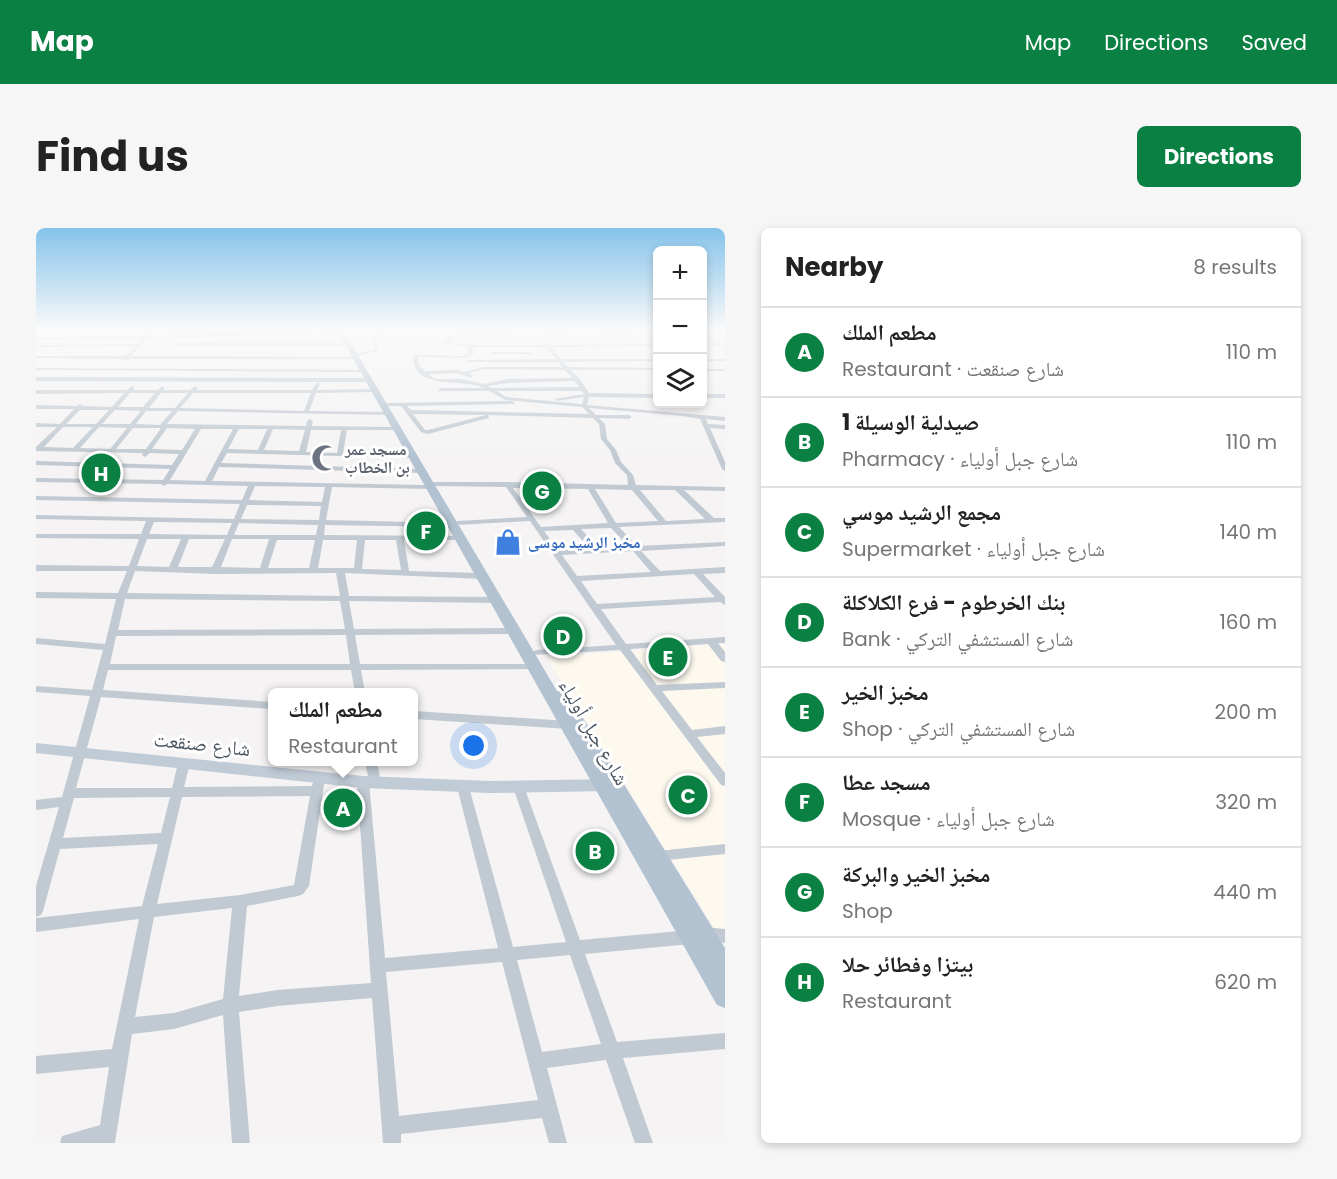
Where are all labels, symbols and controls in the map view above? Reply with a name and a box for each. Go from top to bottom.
text: Map [30,22,94,61]
text: Map [1025,28,1071,57]
text: Directions [1104,28,1208,57]
text: Saved [1241,28,1307,57]
button: Directions [1137,126,1301,187]
text: Find us [36,127,189,186]
map controls [653,246,707,408]
button: + [653,246,707,300]
text: Nearby [785,249,883,285]
text: 8 results [1193,253,1277,281]
button: − [653,300,707,354]
text: مطعم الملك [842,317,937,348]
text: A [797,338,812,366]
text: 110 m [1226,338,1277,366]
button: layers [653,354,707,408]
text: Restaurant · شارع صنقعت [842,355,1064,383]
text: صيدلية الوسيلة 1 [842,407,979,438]
text: B [798,428,811,456]
text: 110 m [1226,428,1277,456]
place label: مسجد عمر بن الخطاب [344,438,410,479]
mosque icon: مسجد عمر بن الخطاب [310,443,340,473]
text: Pharmacy · شارع جبل أولياء [842,445,1078,473]
pin: H [82,450,120,496]
pin: G [522,468,562,514]
text: مجمع الرشيد موسي [842,497,1001,528]
pin: F [406,508,446,554]
text: C [797,518,812,546]
text: 140 m [1220,518,1277,546]
shop icon: مخبز الرشيد موسى [493,527,523,557]
place label: مخبز الرشيد موسى [528,531,641,554]
text: Supermarket · شارع جبل أولياء [842,535,1105,563]
text: بنك الخرطوم - فرع الكلاكلة [842,587,1065,618]
text: D [797,608,812,636]
text: 160 m [1219,608,1277,636]
pin: D [544,614,582,658]
text: Bank · شارع المستشفي التركي [842,625,1073,653]
pin: E [648,634,688,680]
street label: شارع جبل أولياء [552,674,636,790]
text: مخبز الخير [842,677,929,708]
popup [268,688,418,766]
text: مطعم الملك [288,694,383,725]
text: E [799,698,810,726]
text: 200 m [1214,698,1277,726]
text: Shop · شارع المستشفي التركي [842,715,1075,743]
street label: شارع صنقعت [152,725,252,763]
your location [459,731,488,760]
text: Restaurant [288,732,398,760]
text: مسجد عطا [842,767,931,798]
pin: C [668,772,708,818]
pin: A [324,786,362,830]
text: F [799,788,810,816]
text: 320 m [1215,788,1277,816]
text: Mosque · شارع جبل أولياء [842,805,1055,833]
pin: B [576,828,614,874]
text: مخبز الخير والبركة [842,859,990,890]
text: G [797,878,812,906]
text: 440 m [1213,878,1277,906]
text: Shop [842,897,893,925]
text: بيتزا وفطائر حلا [842,949,973,980]
text: H [797,968,812,996]
text: 620 m [1214,968,1277,996]
text: Restaurant [842,987,952,1015]

